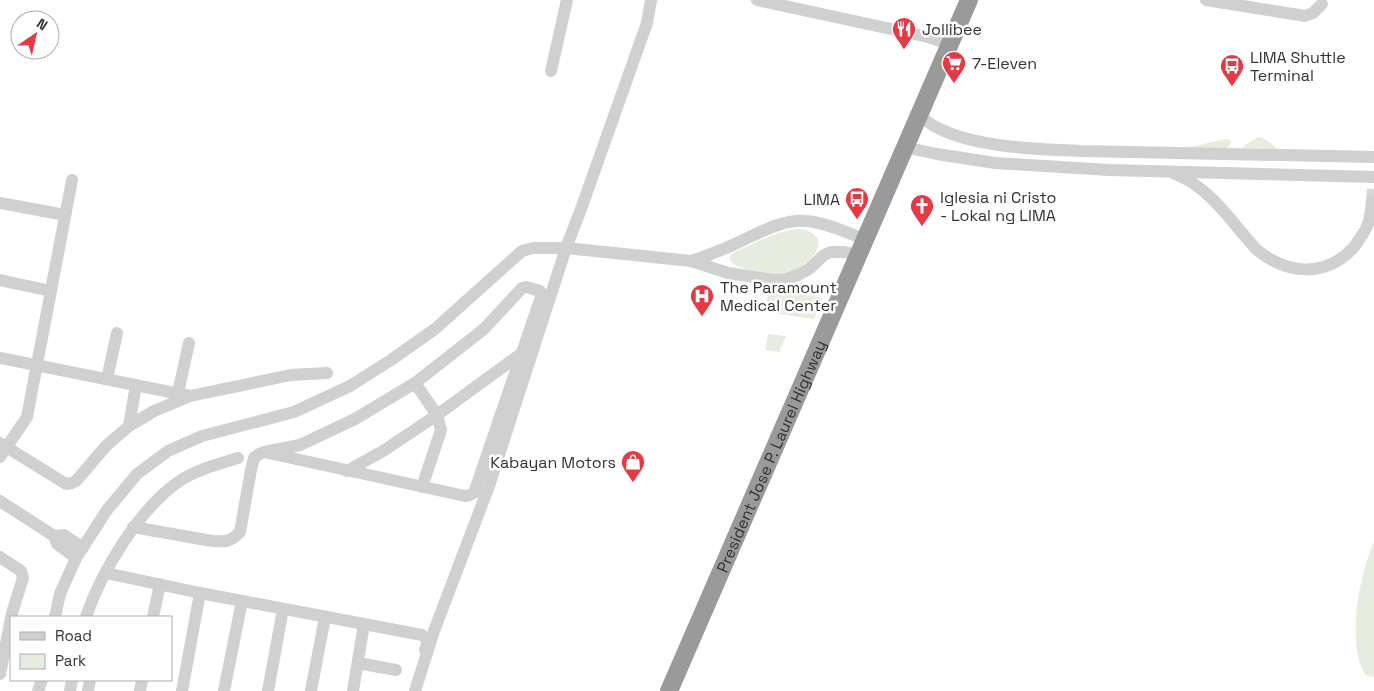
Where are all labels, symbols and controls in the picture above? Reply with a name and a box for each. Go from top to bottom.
north arrow [10,10,60,60]
text: N [33,14,51,34]
restaurant icon: Jollibee [891,16,917,50]
place label: Jollibee [922,19,982,40]
place label: LIMA Shuttle Terminal [1250,47,1346,86]
supermarket icon: 7-Eleven [941,50,967,84]
place label: 7-Eleven [972,53,1037,74]
bus stop icon: LIMA Shuttle Terminal [1219,53,1245,87]
bus stop icon: LIMA [844,186,870,220]
place label: Iglesia ni Cristo - Lokal ng LIMA [940,187,1057,226]
place label: LIMA [803,189,840,210]
church icon: Iglesia ni Cristo - Lokal ng LIMA [909,193,935,227]
place label: The Paramount Medical Center [720,277,837,316]
hospital icon: The Paramount Medical Center [689,283,715,317]
street label: President Jose P. Laurel Highway [712,337,831,576]
shop icon: Kabayan Motors [620,449,646,483]
place label: Kabayan Motors [490,452,616,473]
legend [10,616,172,681]
text: Road [55,626,92,645]
text: Park [55,651,86,670]

